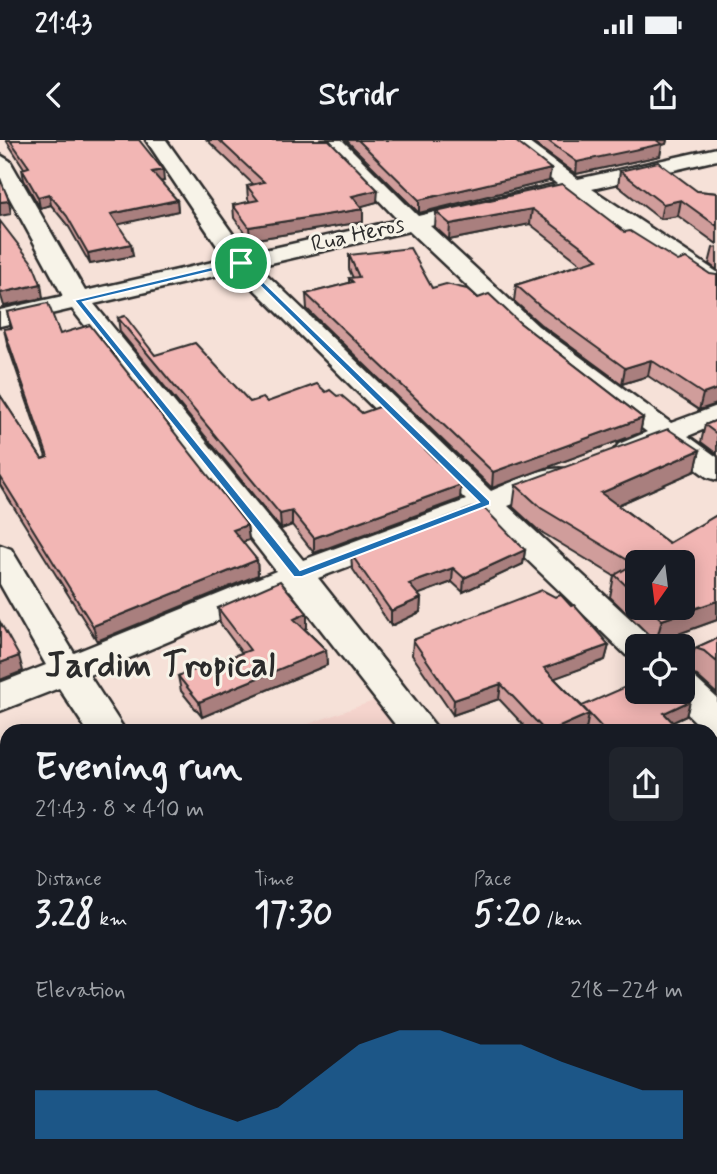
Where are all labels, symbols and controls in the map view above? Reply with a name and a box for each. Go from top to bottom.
text: 21:43 [35,8,92,42]
text: Stridr [319,74,398,116]
icon: back [35,76,73,114]
icon: share [644,76,682,114]
street label: Rua Heros [308,210,408,260]
pin [211,233,271,293]
icon: arrive [222,244,260,282]
north arrow [625,550,695,620]
map controls [625,550,695,704]
button: locate [625,634,695,704]
district label: Jardim Tropical [45,643,275,689]
text: Evening run [35,744,242,793]
button: share [609,747,683,821]
text: 21:43 · 8 × 410 m [35,795,204,825]
text: Distance [35,867,102,892]
text: Time [254,867,294,892]
text: Pace [474,867,511,892]
text: 3.28 [35,892,94,938]
text: 17:30 [254,892,333,938]
text: 5:20 [474,892,541,938]
text: km [94,907,127,932]
text: /km [541,907,582,932]
text: Elevation [35,976,126,1006]
text: 218–224 m [570,976,683,1006]

